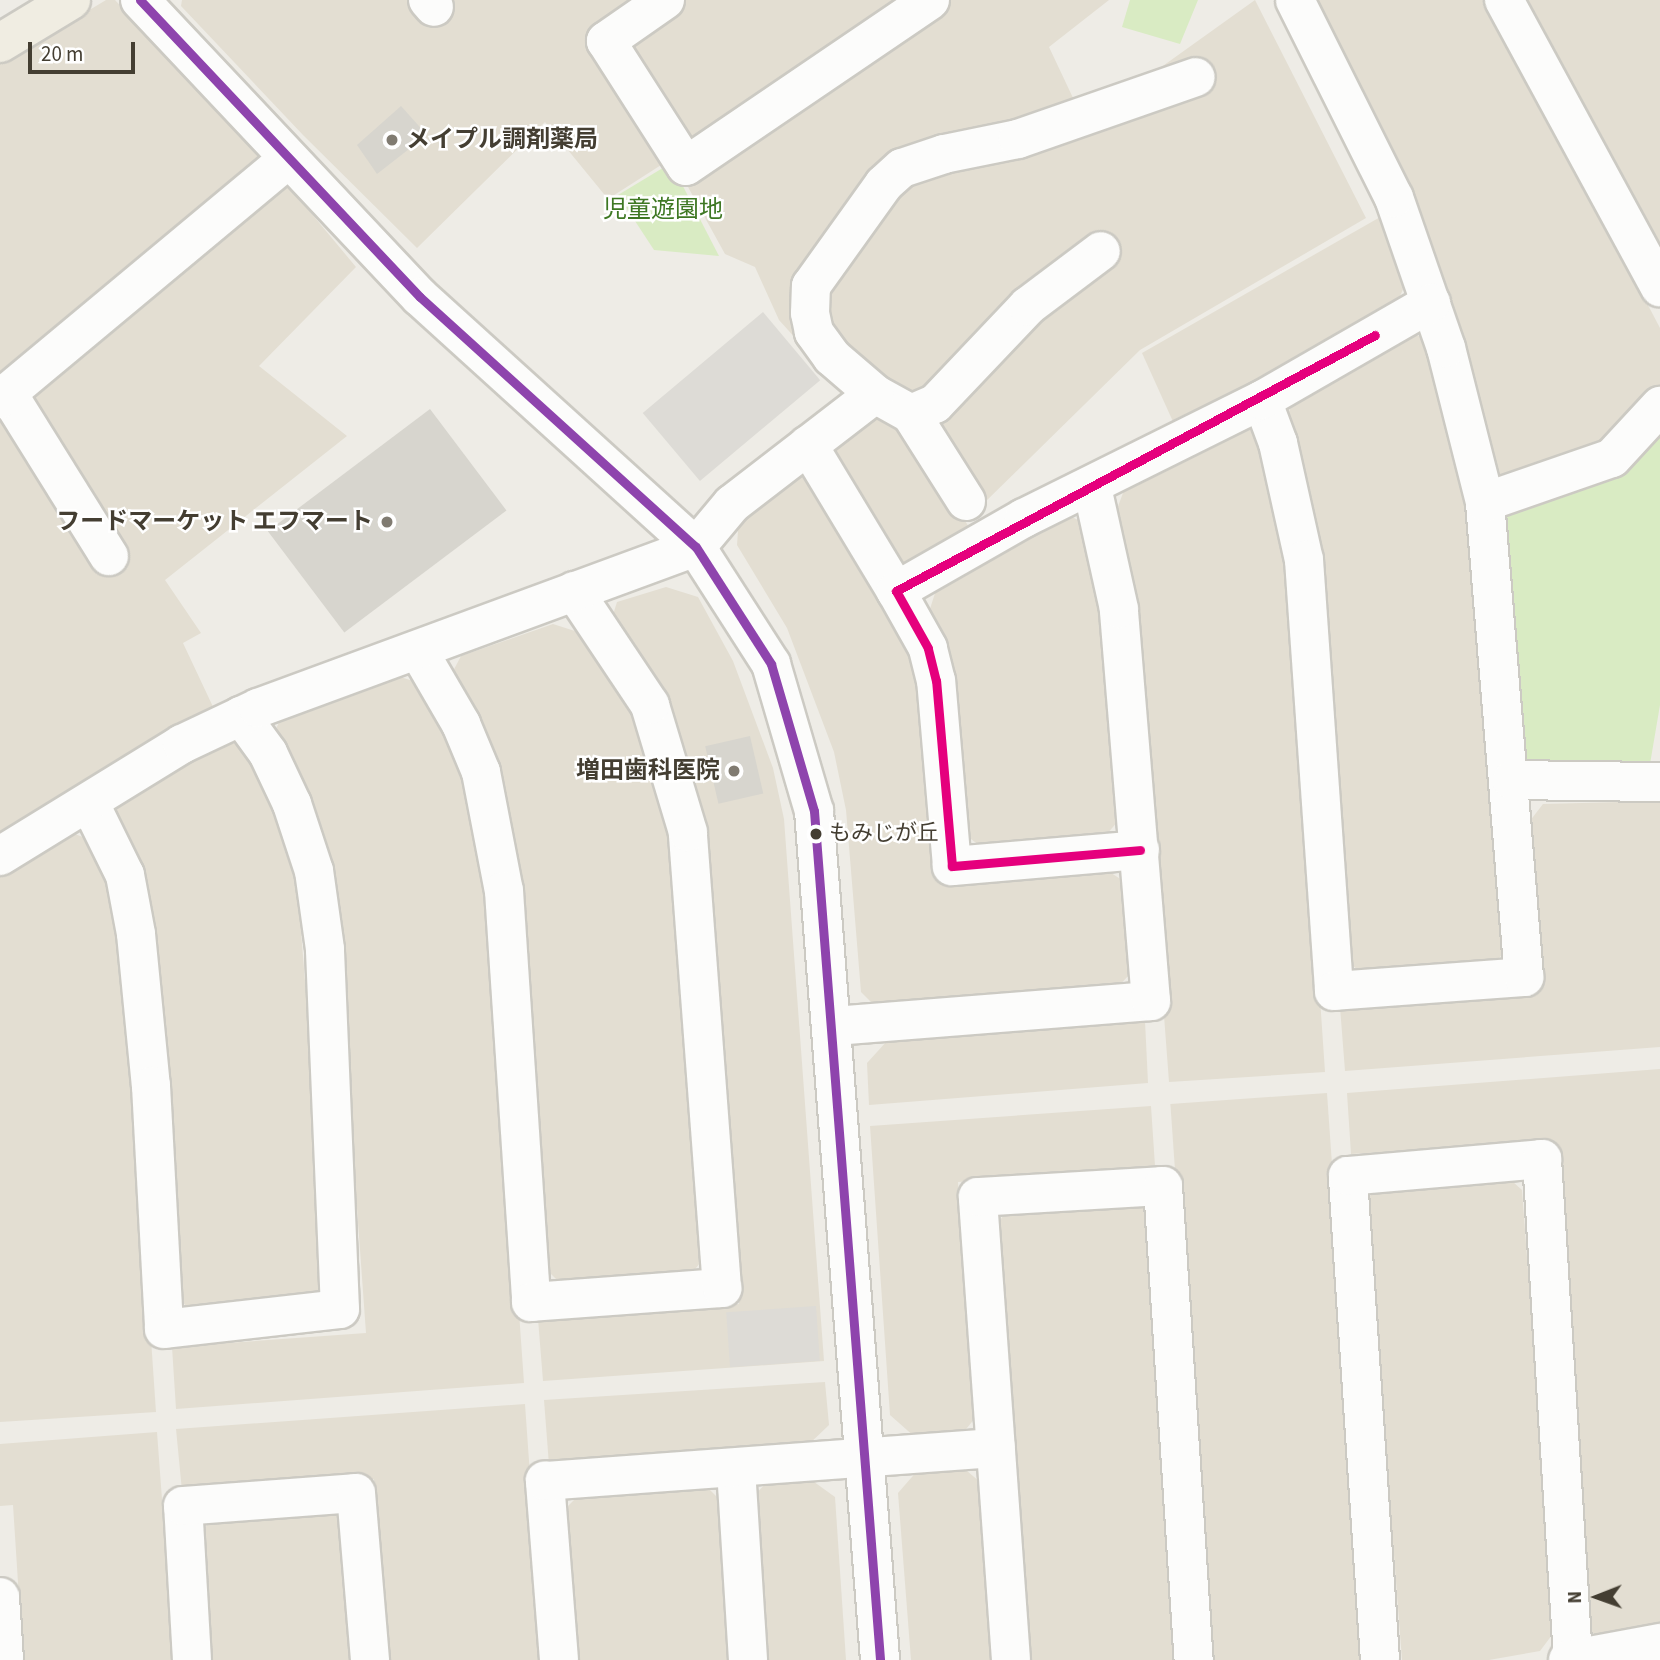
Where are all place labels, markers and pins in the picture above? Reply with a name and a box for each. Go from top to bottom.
place label: メイプル調剤薬局 [406,126,598,154]
marker: メイプル調剤薬局 [384,132,400,148]
place label: フードマーケット エフマート [56,508,373,536]
marker: フードマーケット エフマート [379,514,395,530]
place label: 増田歯科医院 [576,757,720,785]
marker: 増田歯科医院 [726,763,742,779]
place label: もみじが丘 [829,821,939,847]
marker: もみじが丘 [809,827,823,841]

